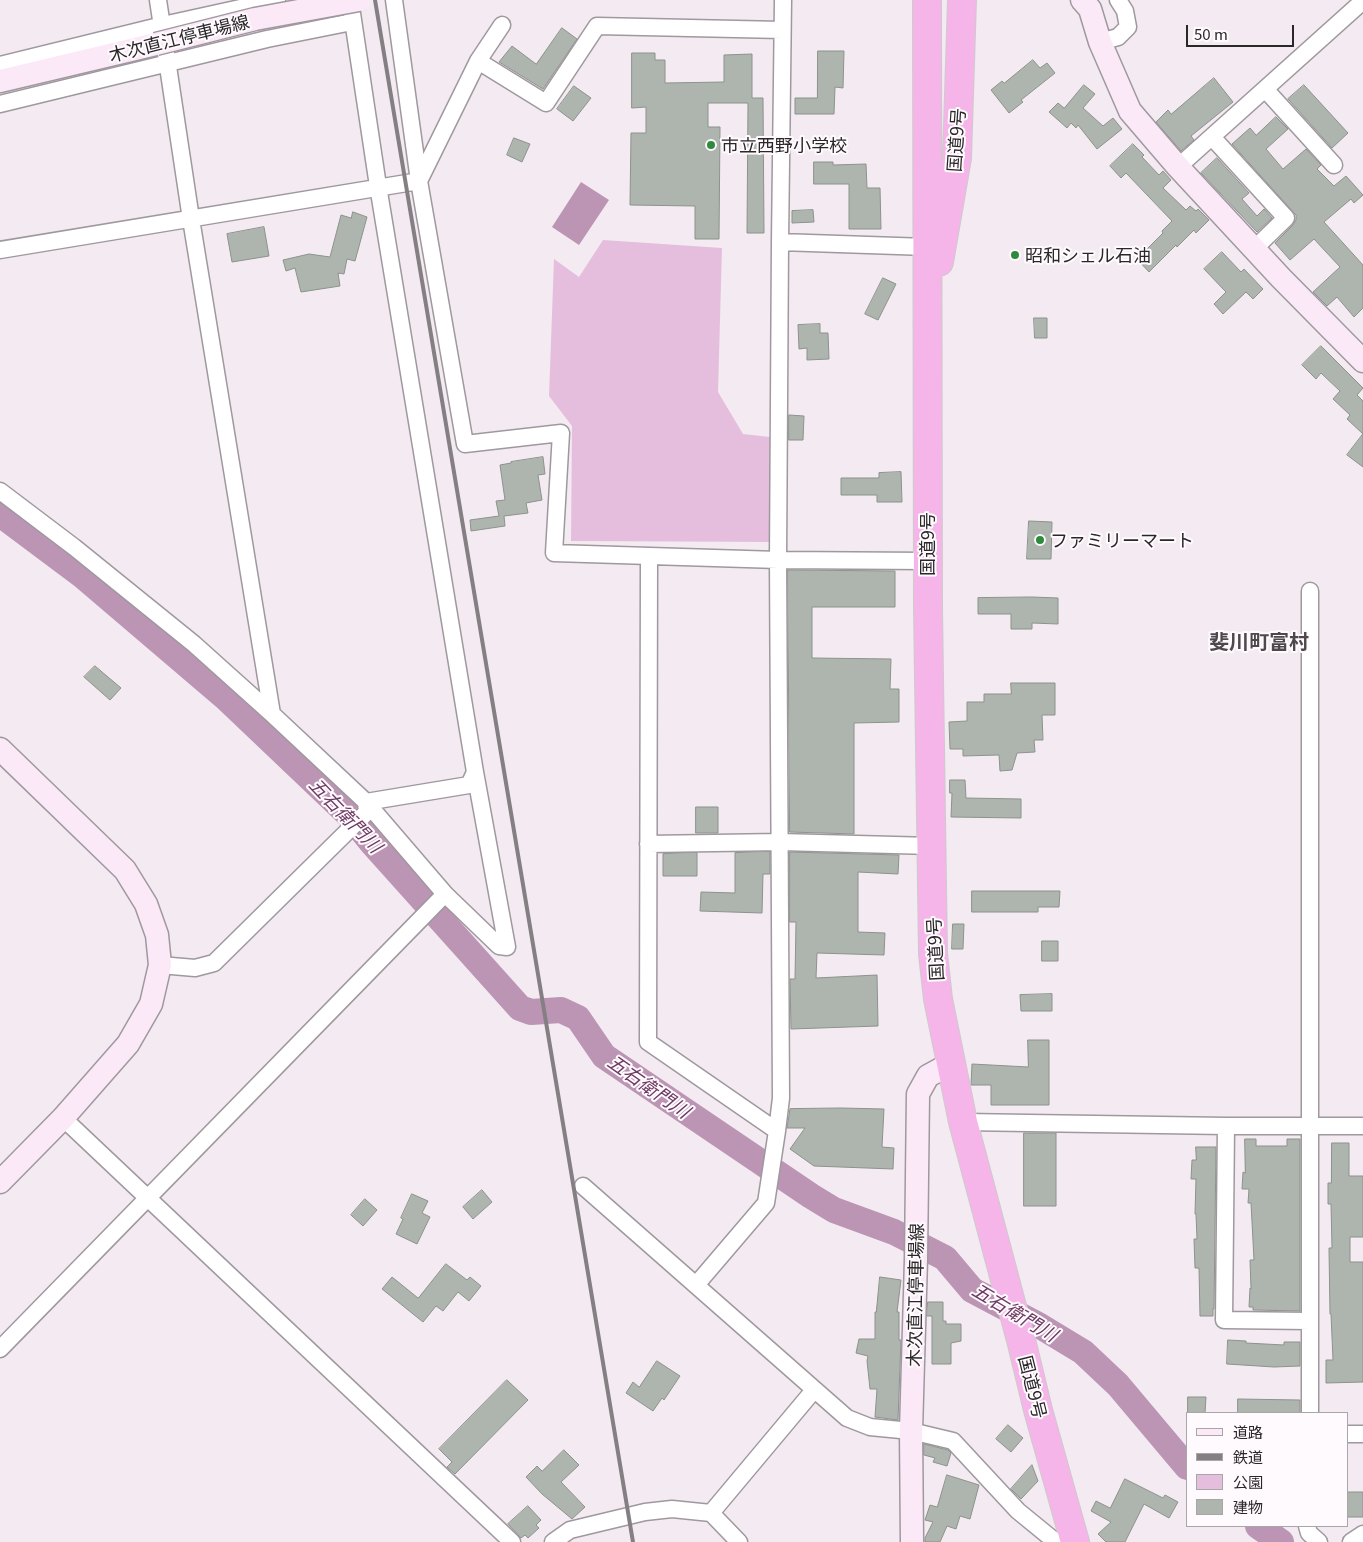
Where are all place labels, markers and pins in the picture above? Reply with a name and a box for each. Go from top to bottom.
place label: 市立西野小学校 [721,134,847,156]
marker: 市立西野小学校 [705,139,717,151]
place label: 昭和シェル石油 [1025,244,1151,266]
marker: 昭和シェル石油 [1009,249,1021,261]
place label: ファミリーマート [1050,529,1194,551]
marker: ファミリーマート [1034,534,1046,546]

